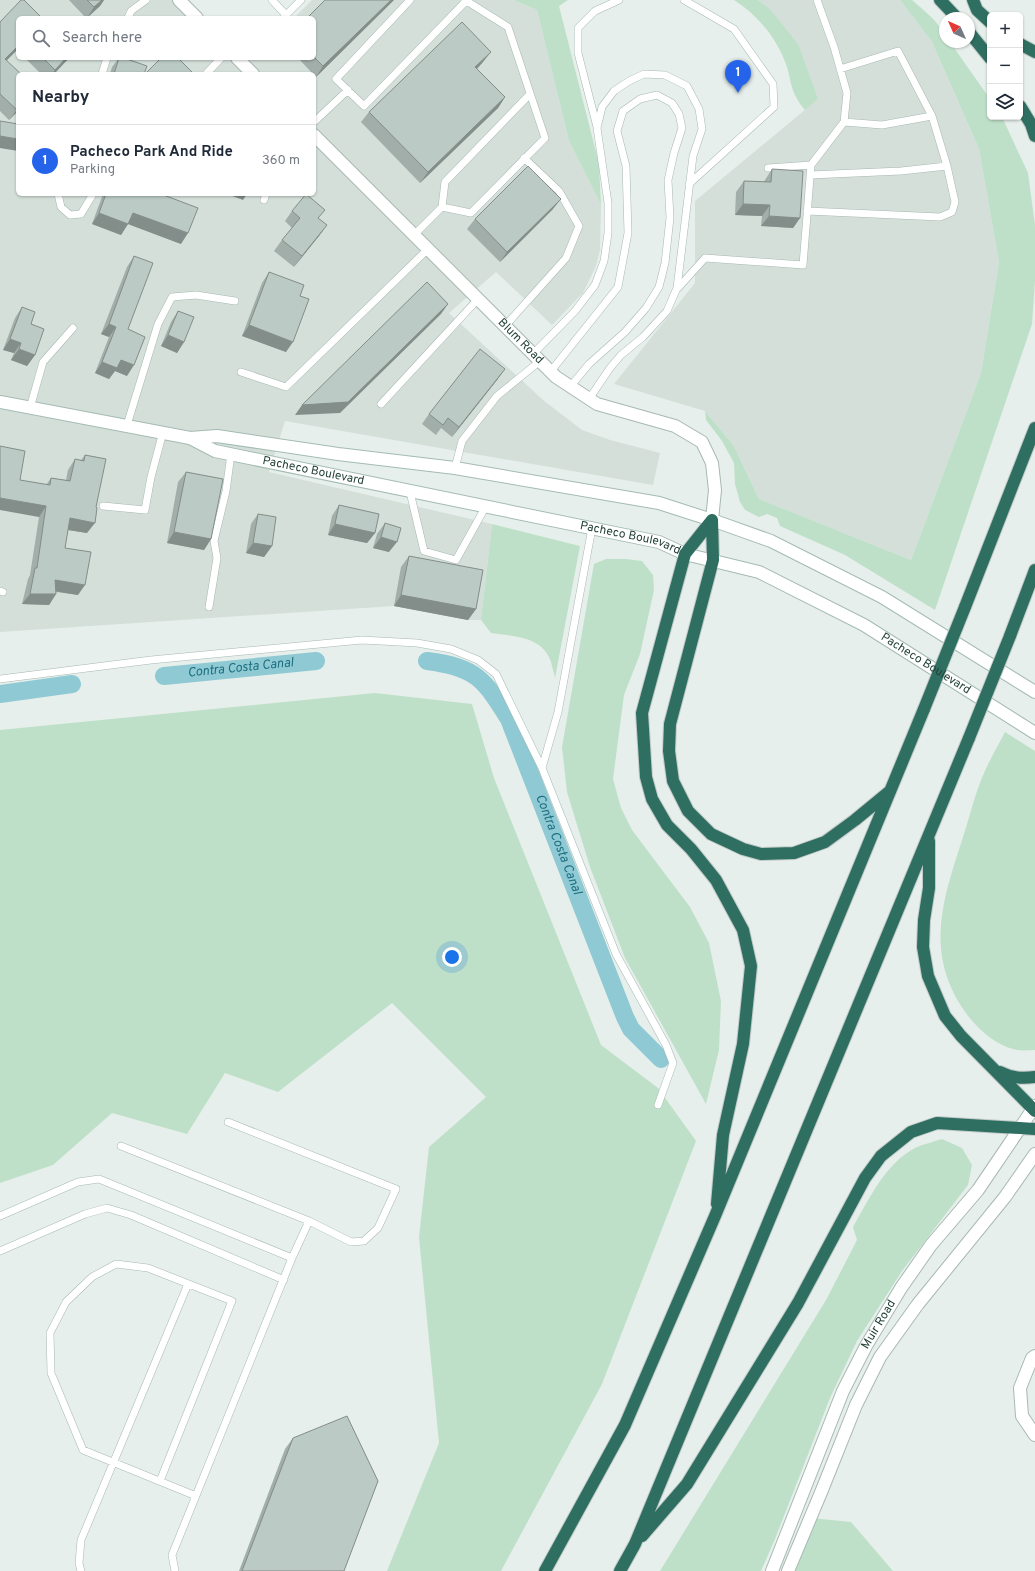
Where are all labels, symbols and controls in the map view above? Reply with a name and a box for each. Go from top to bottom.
north arrow [939,12,975,48]
map controls [987,12,1023,120]
button: + [987,12,1023,48]
search box [16,16,316,60]
icon: search [30,27,52,49]
text: Search here [62,29,142,48]
button: − [987,48,1023,84]
pin: 1 [725,60,751,93]
button: layers [987,84,1023,120]
text: Nearby [32,87,89,109]
text: Pacheco Park And Ride [70,143,233,162]
text: 1 [42,153,48,169]
text: 360 m [262,153,300,169]
text: Parking [70,162,115,178]
street label: Blum Road [494,315,547,368]
street label: Pacheco Boulevard [261,453,366,489]
street label: Pacheco Boulevard [579,518,683,559]
street label: Pacheco Boulevard [878,629,974,698]
water label: Contra Costa Canal [187,655,295,682]
water label: Contra Costa Canal [531,792,585,898]
your location [442,947,462,967]
street label: Muir Road [858,1297,900,1352]

